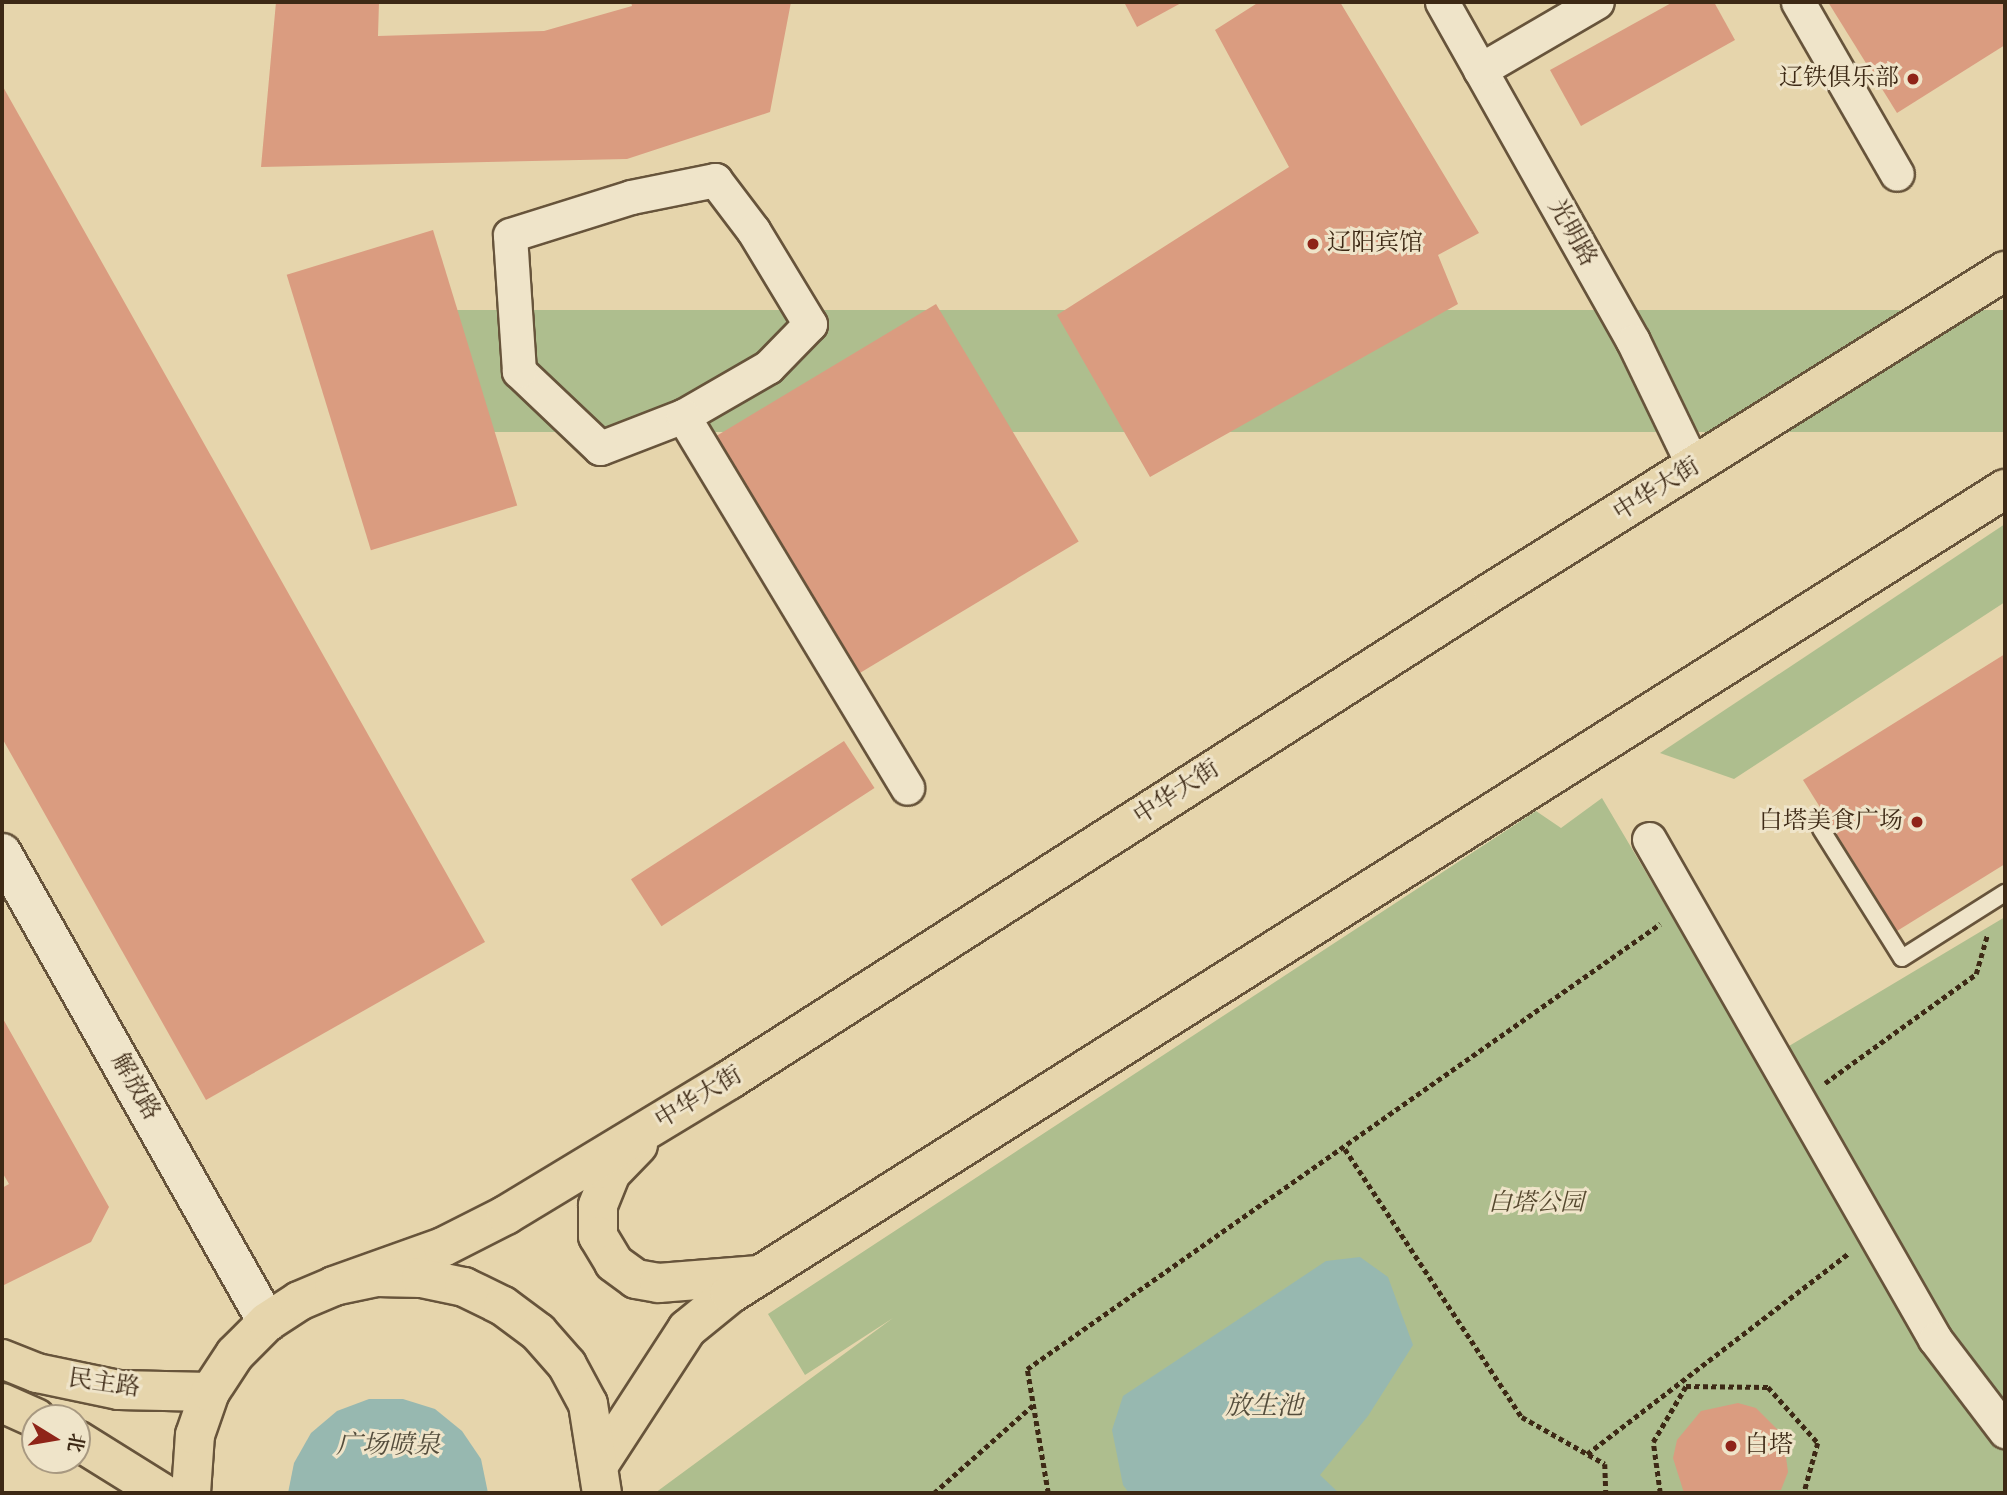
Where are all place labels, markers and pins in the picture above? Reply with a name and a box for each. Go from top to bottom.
place label: 辽铁俱乐部 [1779,65,1899,93]
marker: 辽铁俱乐部 [1905,71,1921,87]
place label: 辽阳宾馆 [1327,230,1423,258]
marker: 辽阳宾馆 [1305,236,1321,252]
place label: 白塔美食广场 [1759,808,1903,836]
marker: 白塔美食广场 [1909,814,1925,830]
place label: 白塔 [1745,1432,1793,1460]
marker: 白塔 [1723,1438,1739,1454]

